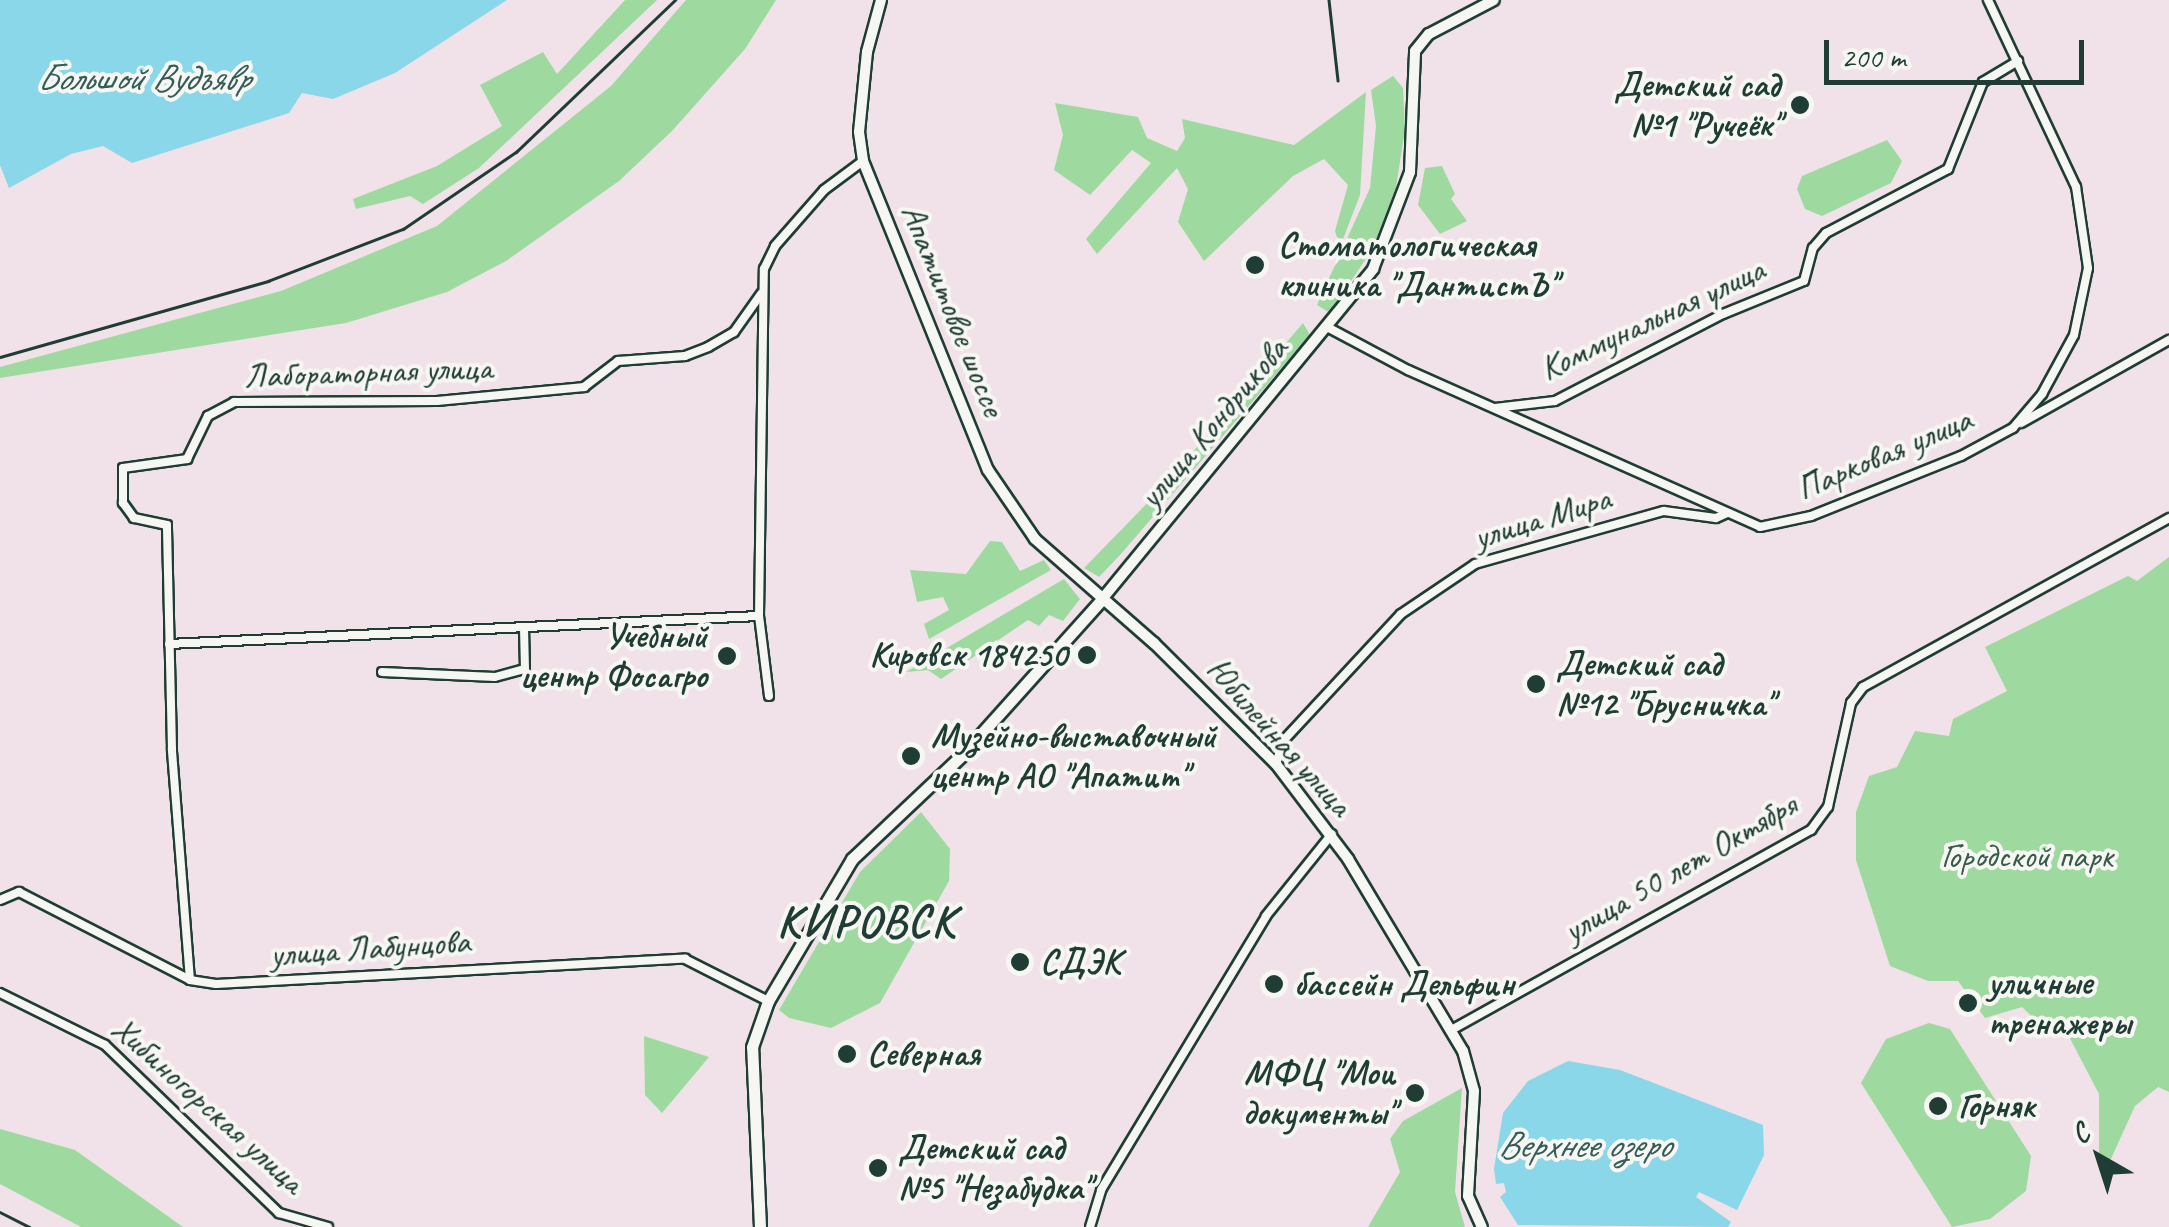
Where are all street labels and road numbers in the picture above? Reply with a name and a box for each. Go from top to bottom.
street label: Апатитовое шоссе [891,197,1015,423]
street label: Коммунальная улица [1532,248,1772,390]
street label: улица Кондрикова [1130,330,1296,516]
street label: Лабораторная улица [243,347,493,397]
street label: Парковая улица [1789,398,1979,510]
street label: улица Мира [1469,477,1615,559]
street label: Юбилейная улица [1196,648,1362,826]
street label: улица 50 лет Октября [1553,783,1807,953]
street label: улица Лабунцова [268,920,472,976]
street label: Хибиногорская улица [103,1008,313,1202]

